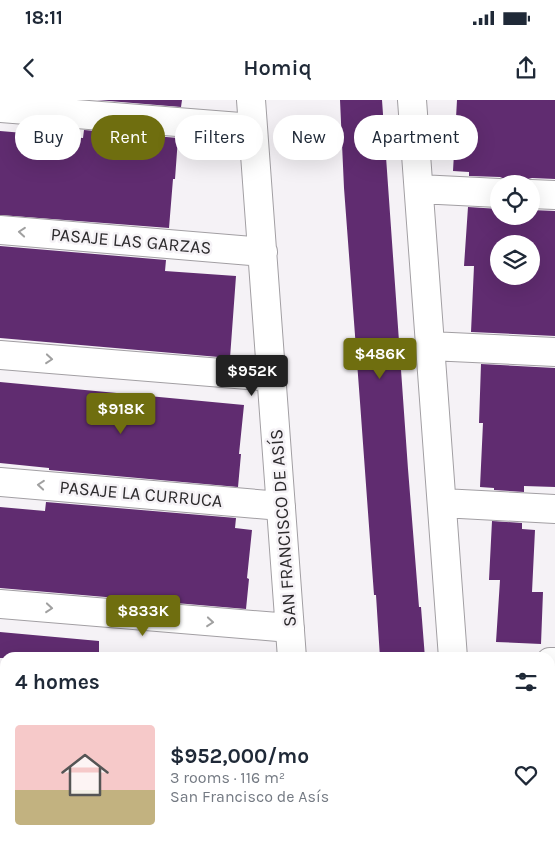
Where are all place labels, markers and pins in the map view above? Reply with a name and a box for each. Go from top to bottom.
pin: $486K [345,338,415,380]
pin: $952K [217,354,287,397]
pin: $918K [86,392,156,435]
pin: $833K [108,594,178,637]

